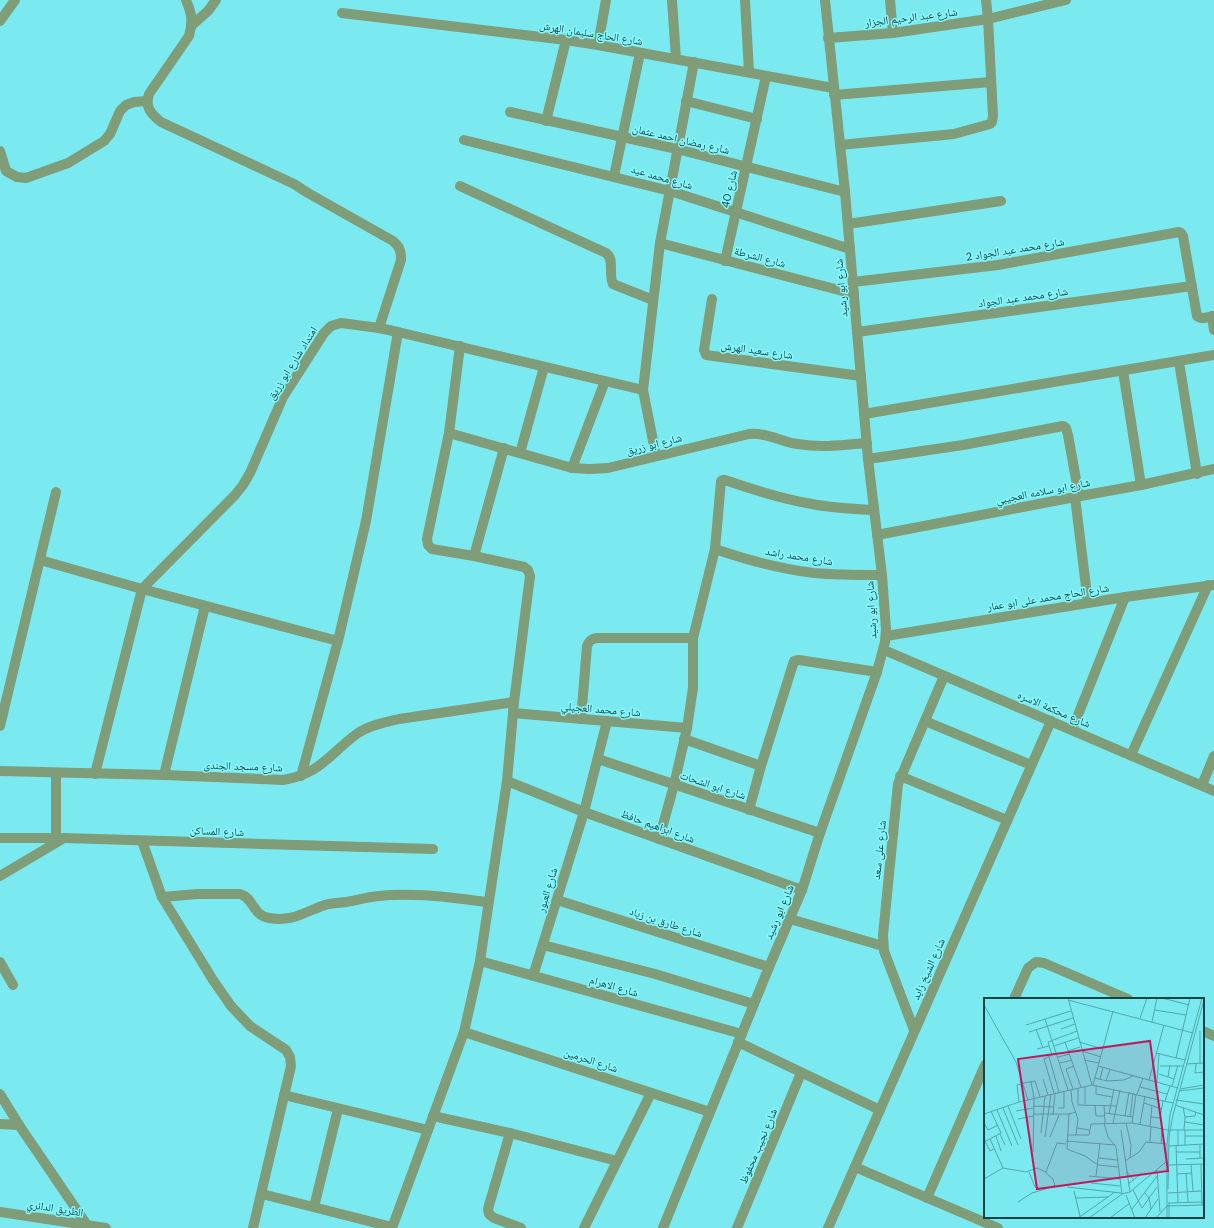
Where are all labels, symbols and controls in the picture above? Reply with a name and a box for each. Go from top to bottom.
street label: شارع عبد الرحيم الجزار [863,4,958,31]
street label: شارع الحاج سليمان الهرش [538,18,644,48]
street label: شارع رمضان احمد عثمان [631,121,731,157]
street label: شارع محمد عيد [630,162,694,192]
street label: شارع 40 [718,169,740,209]
street label: شارع محمد عبد الجواد 2 [965,234,1065,264]
street label: شارع الشرطة [733,243,787,271]
street label: شارع ابو رشيد [831,258,851,318]
street label: شارع محمد عبد الجواد [977,284,1069,310]
street label: امتداد شارع ابو زريق [264,324,320,402]
street label: شارع سعيد الهرش [720,338,794,362]
street label: شارع ابو زريق [625,430,683,458]
street label: شارع ابو سلامه العجيبي [995,475,1092,509]
street label: شارع محمد راشد [764,544,834,568]
street label: شارع الحاج محمد على ابو عمار [985,580,1110,614]
street label: شارع ابو رشيد [862,581,880,639]
street label: شارع محكمة الاسره [1015,687,1093,731]
street label: شارع محمد العجيلي [560,699,641,721]
street label: شارع مسجد الجندى [203,758,283,774]
street label: شارع ابو الشحات [678,768,748,802]
street label: شارع ابراهيم حافظ [619,806,697,847]
street label: شارع على سعد [869,820,889,880]
street label: شارع المساكن [190,823,244,839]
street label: شارع العبور [533,866,560,915]
street label: شارع ابو رشيد [761,882,797,942]
street label: شارع طارق بن زياد [628,904,704,940]
street label: شارع الشيخ زايد [908,936,948,1002]
street label: شارع الاهرام [588,972,640,1000]
inset map [984,998,1204,1218]
street label: شارع الحرمين [562,1045,620,1075]
street label: شارع نجيب محفوظ [736,1106,780,1186]
street label: الطريق الدائري [25,1197,84,1221]

